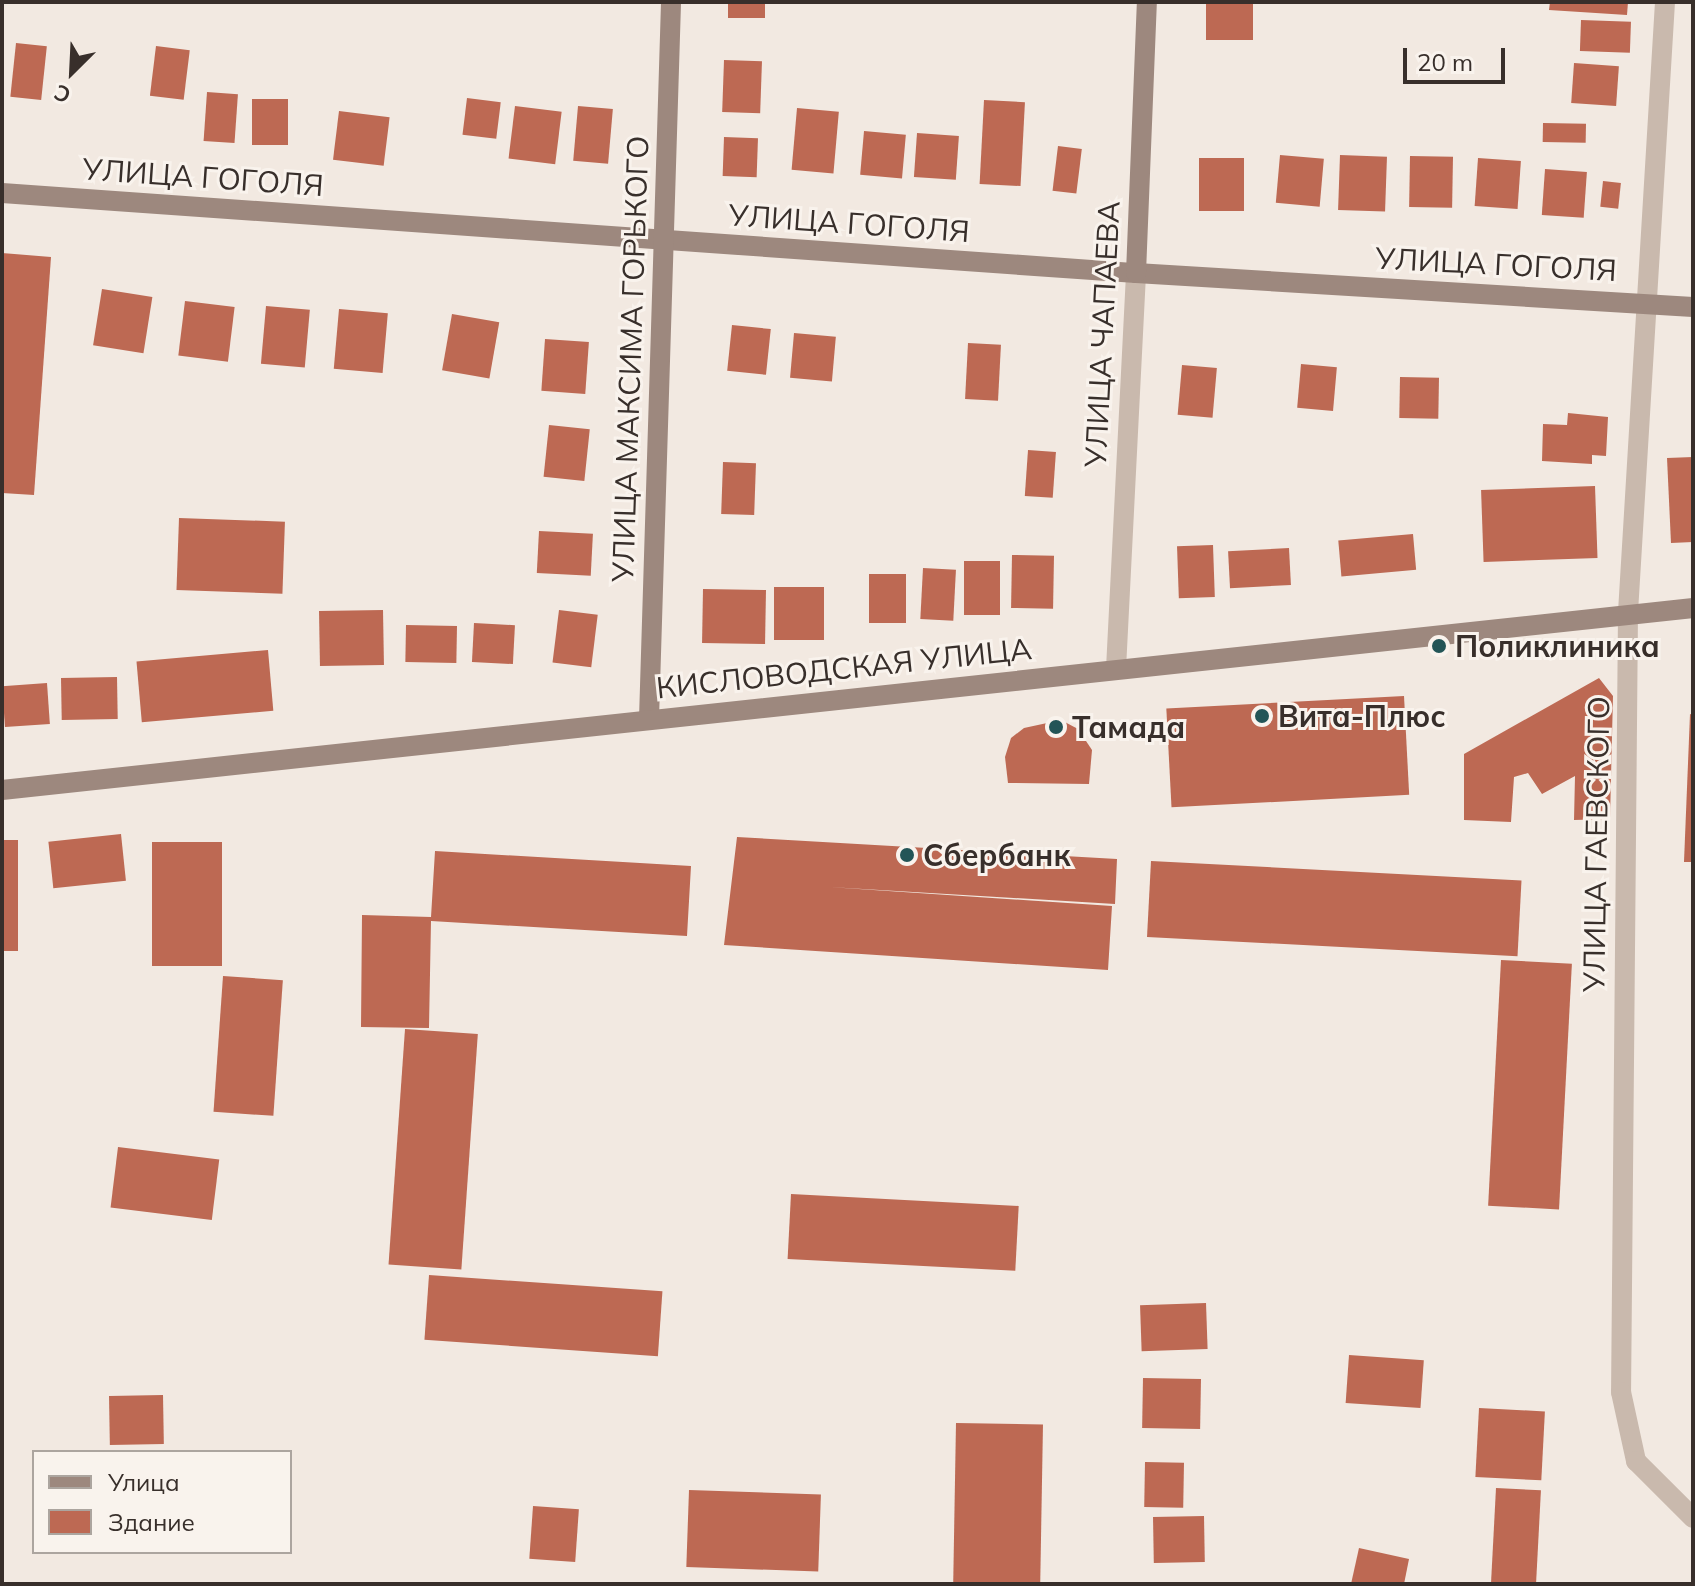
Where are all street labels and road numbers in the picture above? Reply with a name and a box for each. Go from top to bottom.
street label: УЛИЦА МАКСИМА ГОРЬКОГО [604,135,656,583]
street label: УЛИЦА ГОГОЛЯ [81,151,325,203]
street label: УЛИЦА ГОГОЛЯ [727,197,971,249]
street label: УЛИЦА ЧАПАЕВА [1077,200,1127,468]
street label: УЛИЦА ГОГОЛЯ [1374,240,1618,288]
street label: КИСЛОВОДСКАЯ УЛИЦА [655,630,1033,706]
street label: УЛИЦА ГАЕВСКОГО [1575,696,1617,992]

